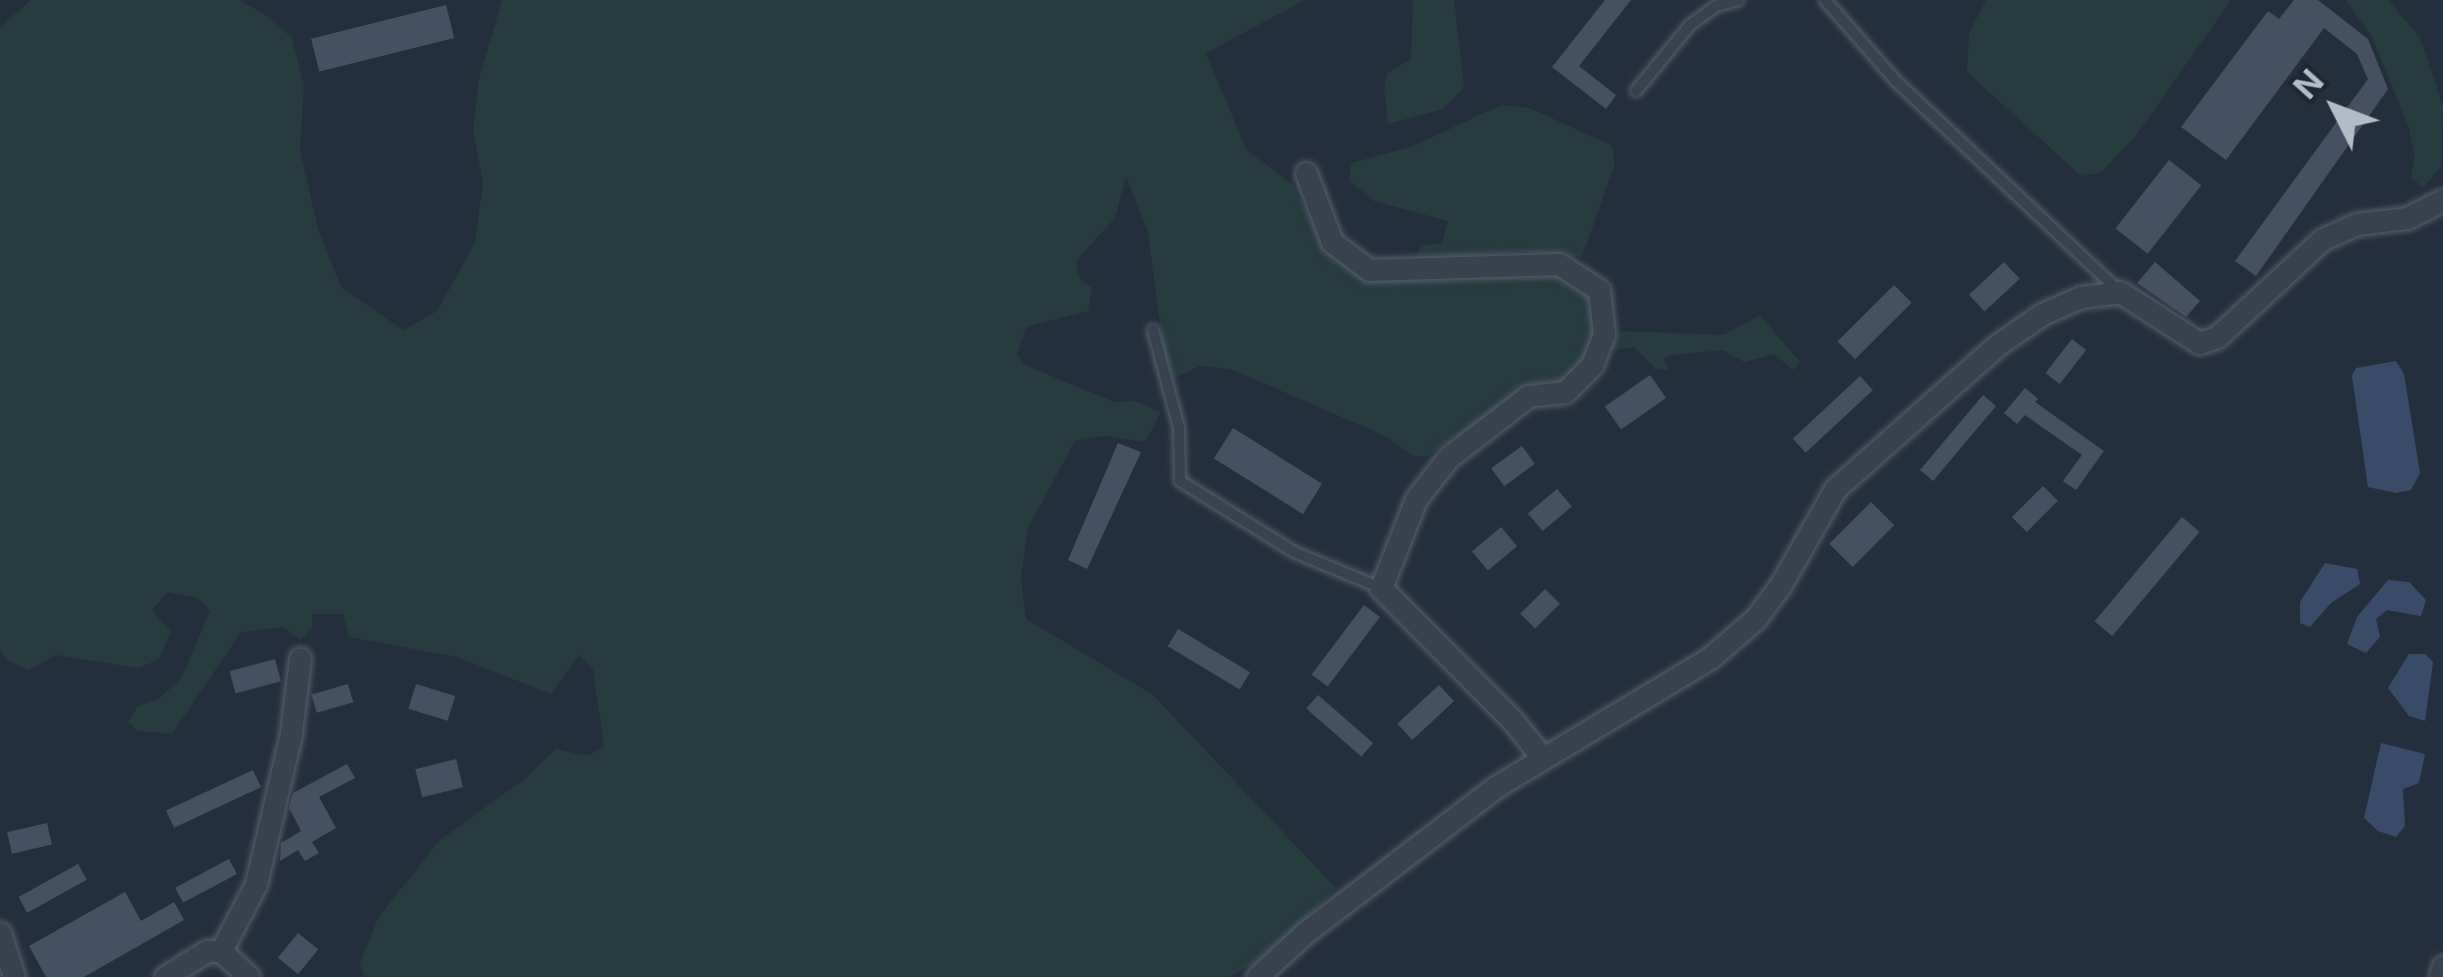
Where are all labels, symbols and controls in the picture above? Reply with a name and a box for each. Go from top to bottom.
north arrow [2275,48,2395,168]
text: N [2285,61,2332,107]

